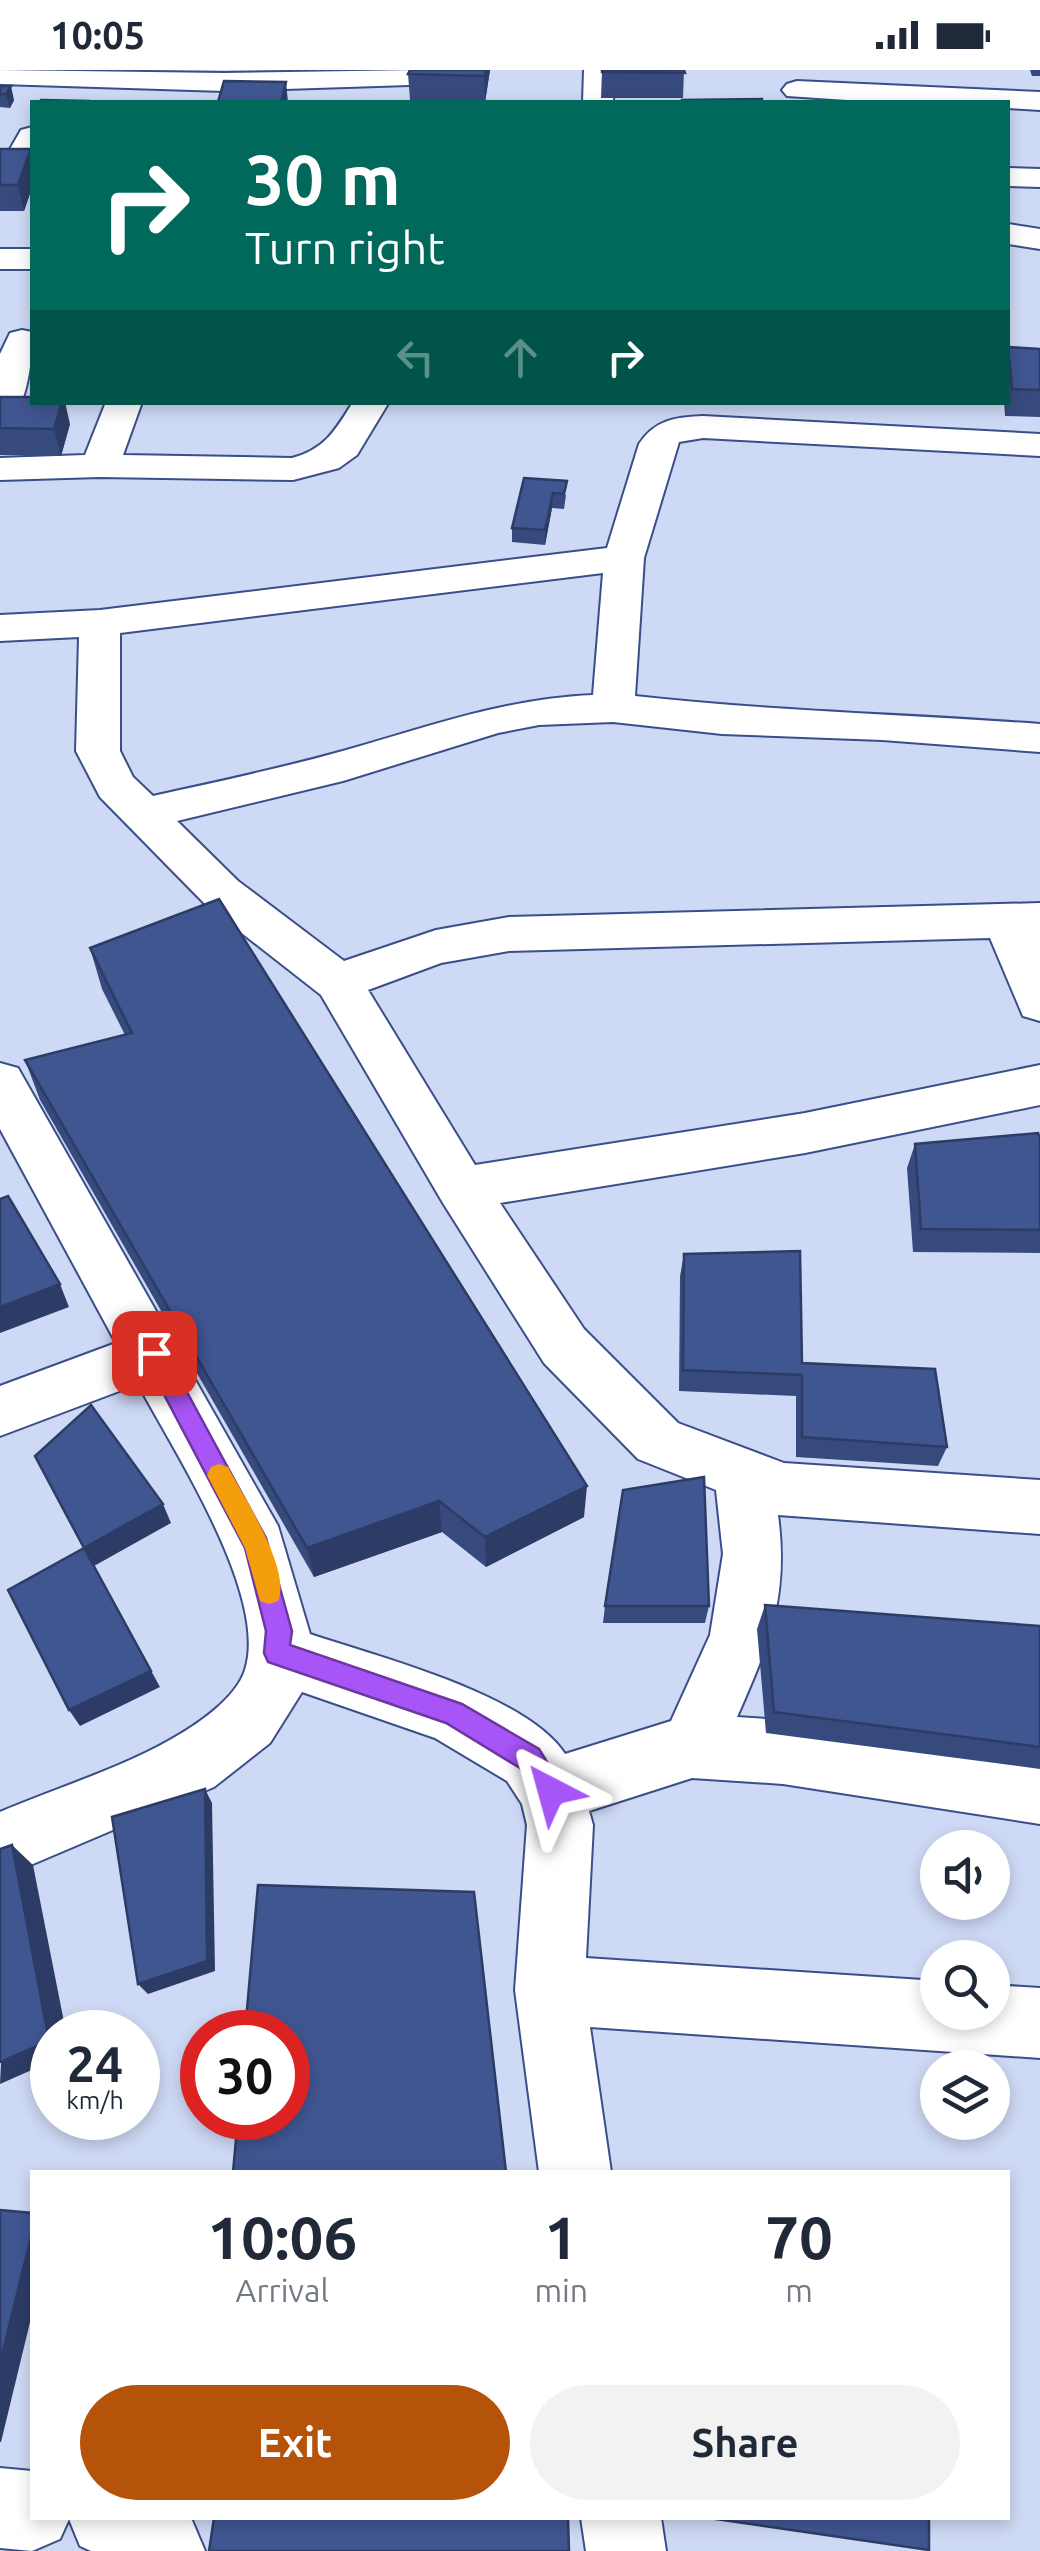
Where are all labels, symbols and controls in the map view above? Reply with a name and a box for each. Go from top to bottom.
text: 10:05 [50,14,145,56]
icon: right [80,140,210,270]
text: 30 m [245,140,401,218]
text: Turn right [245,222,445,273]
icon: left [388,330,443,385]
icon: ahead [493,330,548,385]
icon: right [598,330,653,385]
pin [112,1311,197,1396]
icon: arrive [127,1326,182,1381]
position arrow [499,1739,603,1843]
map controls [920,1830,1010,2140]
button: sound [920,1830,1010,1920]
button: search [920,1940,1010,2030]
speed limit sign: 30 [180,2010,310,2140]
text: 24 [67,2035,123,2091]
button: layers [920,2050,1010,2140]
text: km/h [66,2086,124,2114]
text: 10:06 [207,2203,357,2270]
text: 1 [544,2203,578,2270]
text: 70 [765,2203,833,2270]
text: Arrival [236,2272,329,2308]
text: min [534,2272,588,2308]
text: m [785,2272,813,2308]
button: Exit [80,2385,510,2500]
button: Share [530,2385,960,2500]

